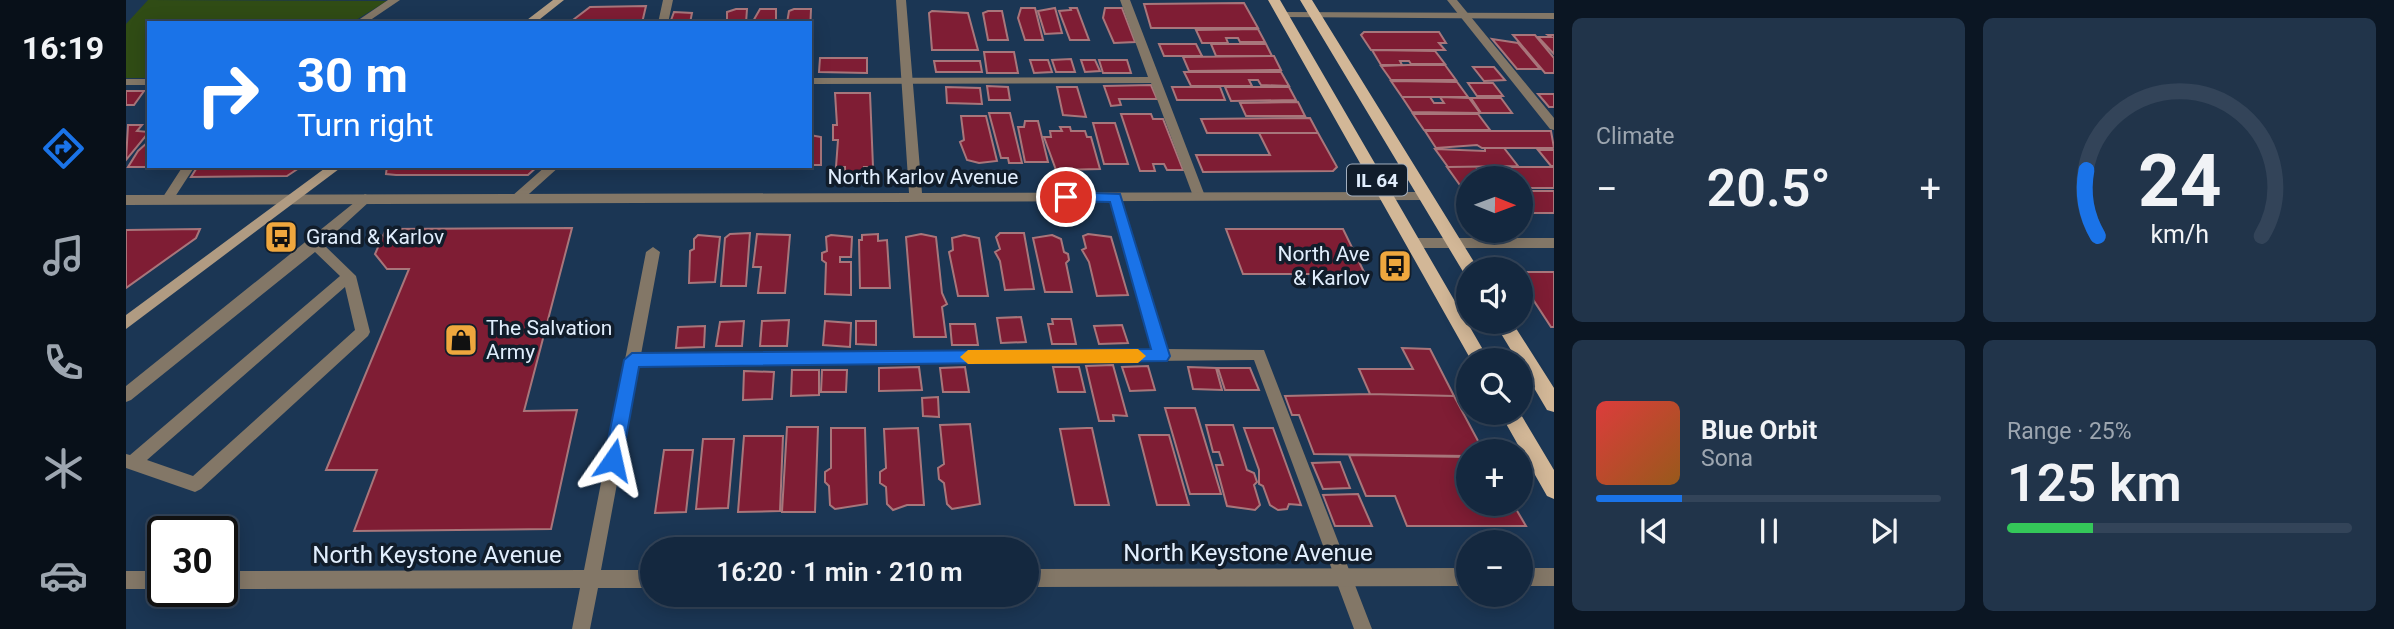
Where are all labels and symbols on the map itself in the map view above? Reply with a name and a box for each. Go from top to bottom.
road number: IL 64 [1347,164,1407,196]
street label: North Karlov Avenue [828,165,1018,189]
north arrow [1456,166,1533,243]
pin [1036,167,1096,227]
bus stop icon: Grand & Karlov [262,218,300,256]
place label: Grand & Karlov [306,225,444,249]
place label: North Ave & Karlov [1277,242,1370,290]
bus stop icon: North Ave & Karlov [1376,247,1414,285]
place label: The Salvation Army [486,316,612,364]
shop icon: The Salvation Army [442,321,480,359]
position arrow [576,423,650,497]
speed limit sign: 30 [147,516,238,607]
street label: North Keystone Avenue [1123,539,1373,567]
street label: North Keystone Avenue [312,541,562,569]

